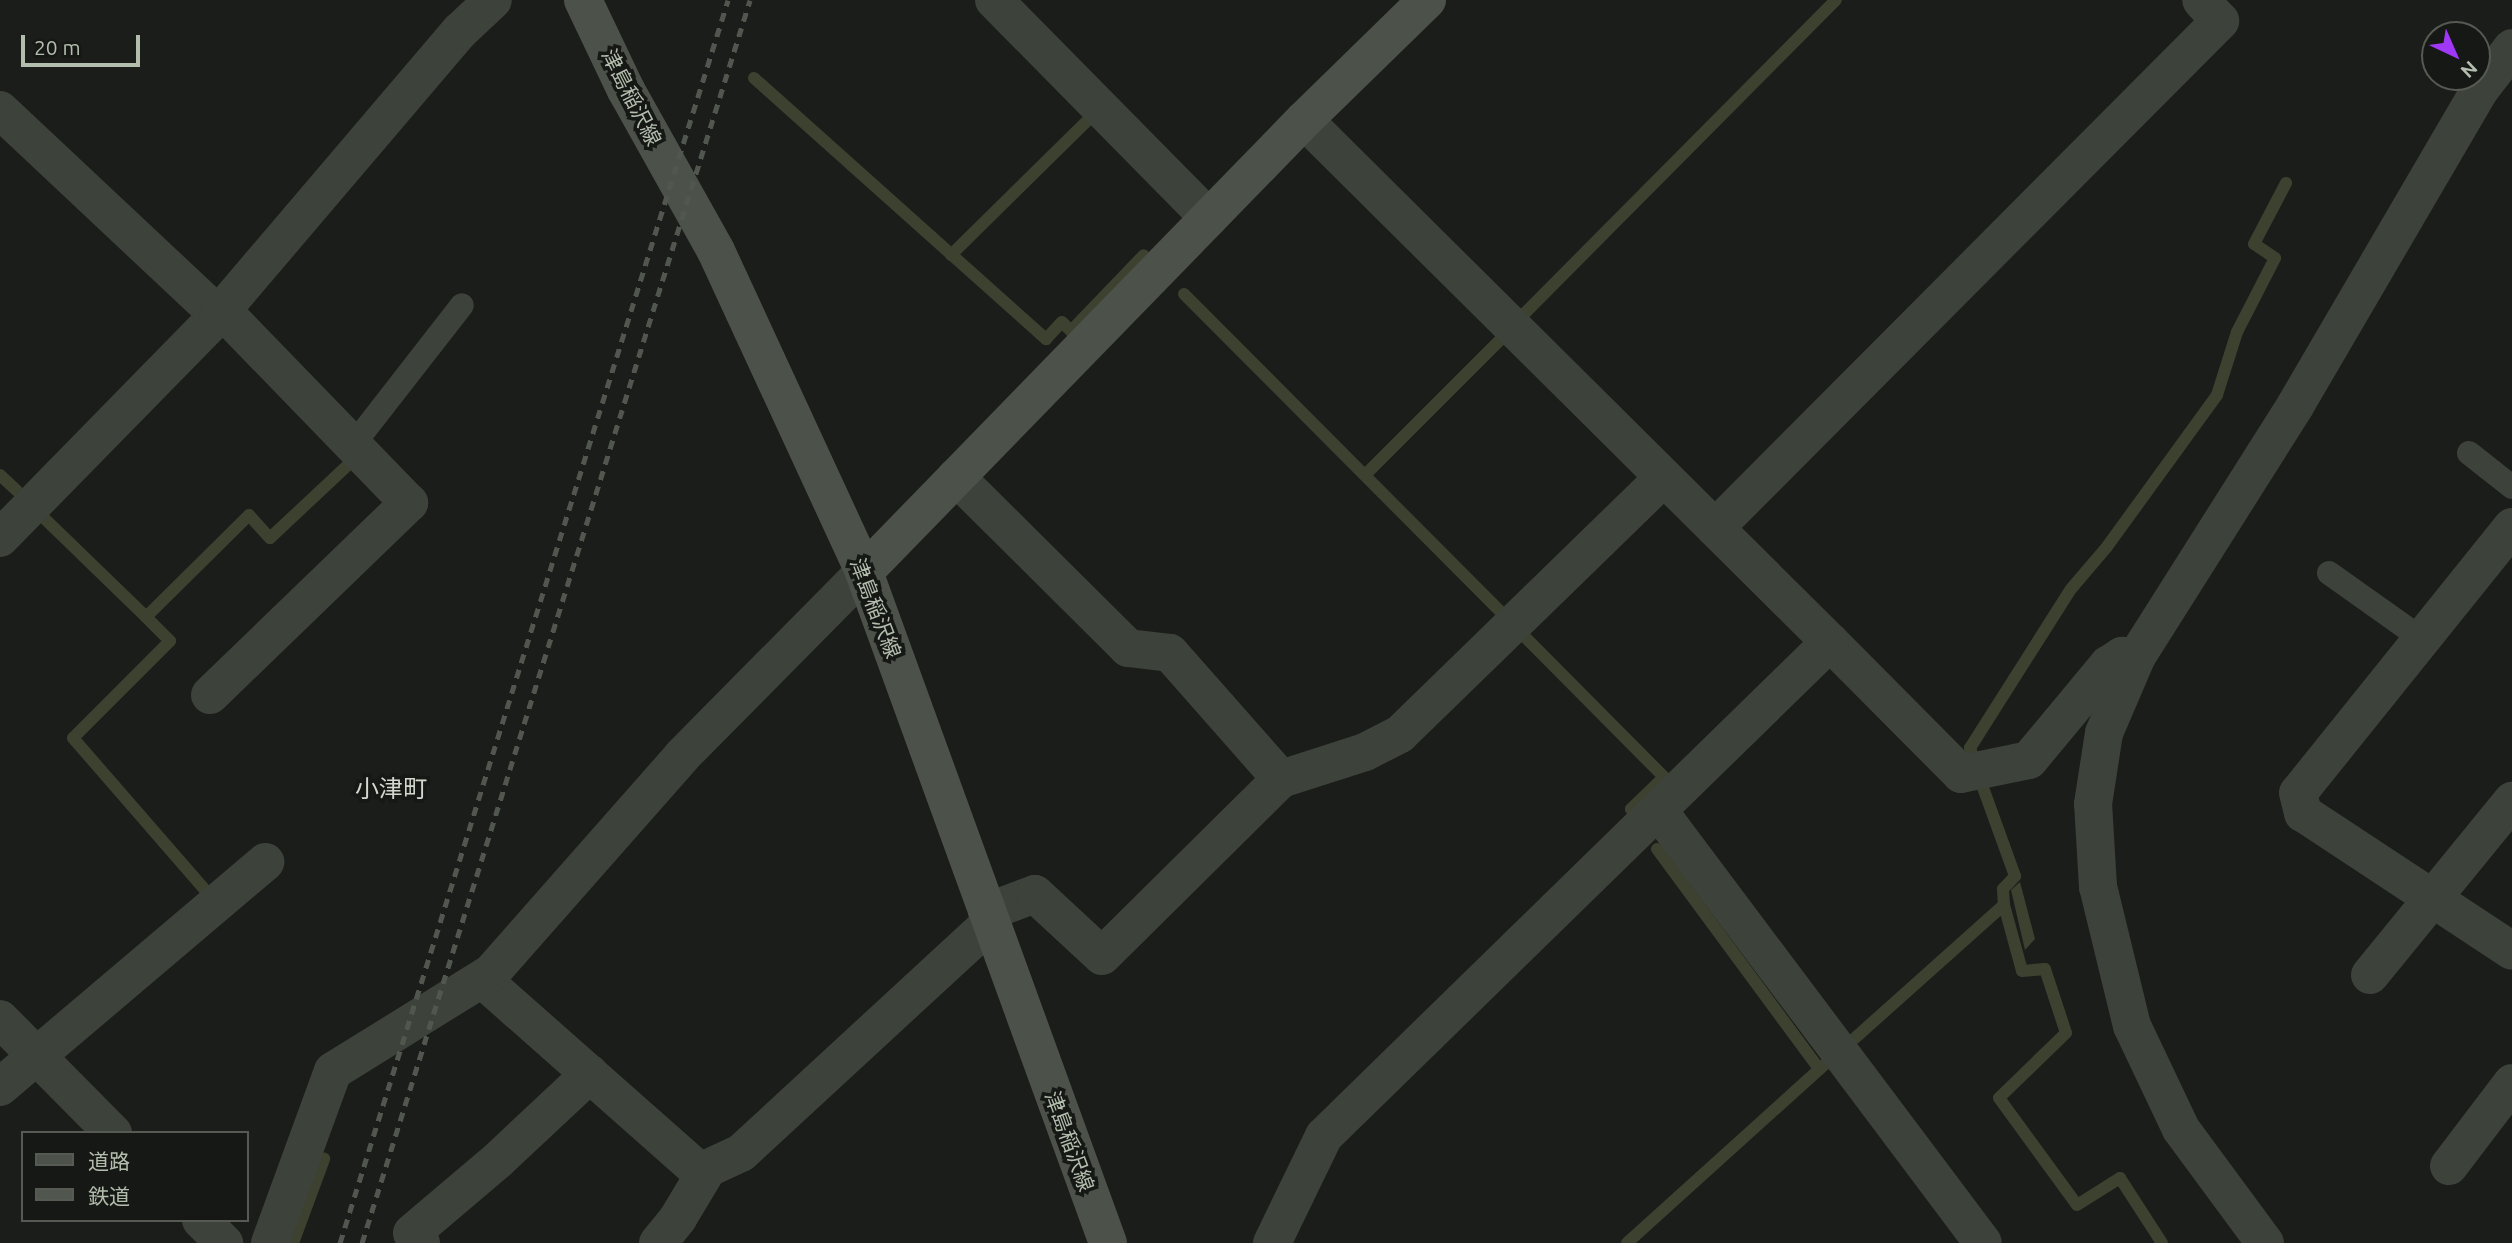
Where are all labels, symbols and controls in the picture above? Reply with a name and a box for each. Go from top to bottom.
scale bar [24,21,144,65]
north arrow [2421,21,2491,91]
text: 20 m [34,35,81,59]
street label: 津島稲沢線 [597,45,667,149]
text: N [2456,57,2482,83]
street label: 津島稲沢線 [845,554,907,662]
district label: 小津町 [355,775,427,803]
street label: 津島稲沢線 [1040,1087,1100,1195]
legend [21,1131,248,1222]
text: 道路 [88,1149,130,1173]
text: 鉄道 [88,1184,130,1208]

